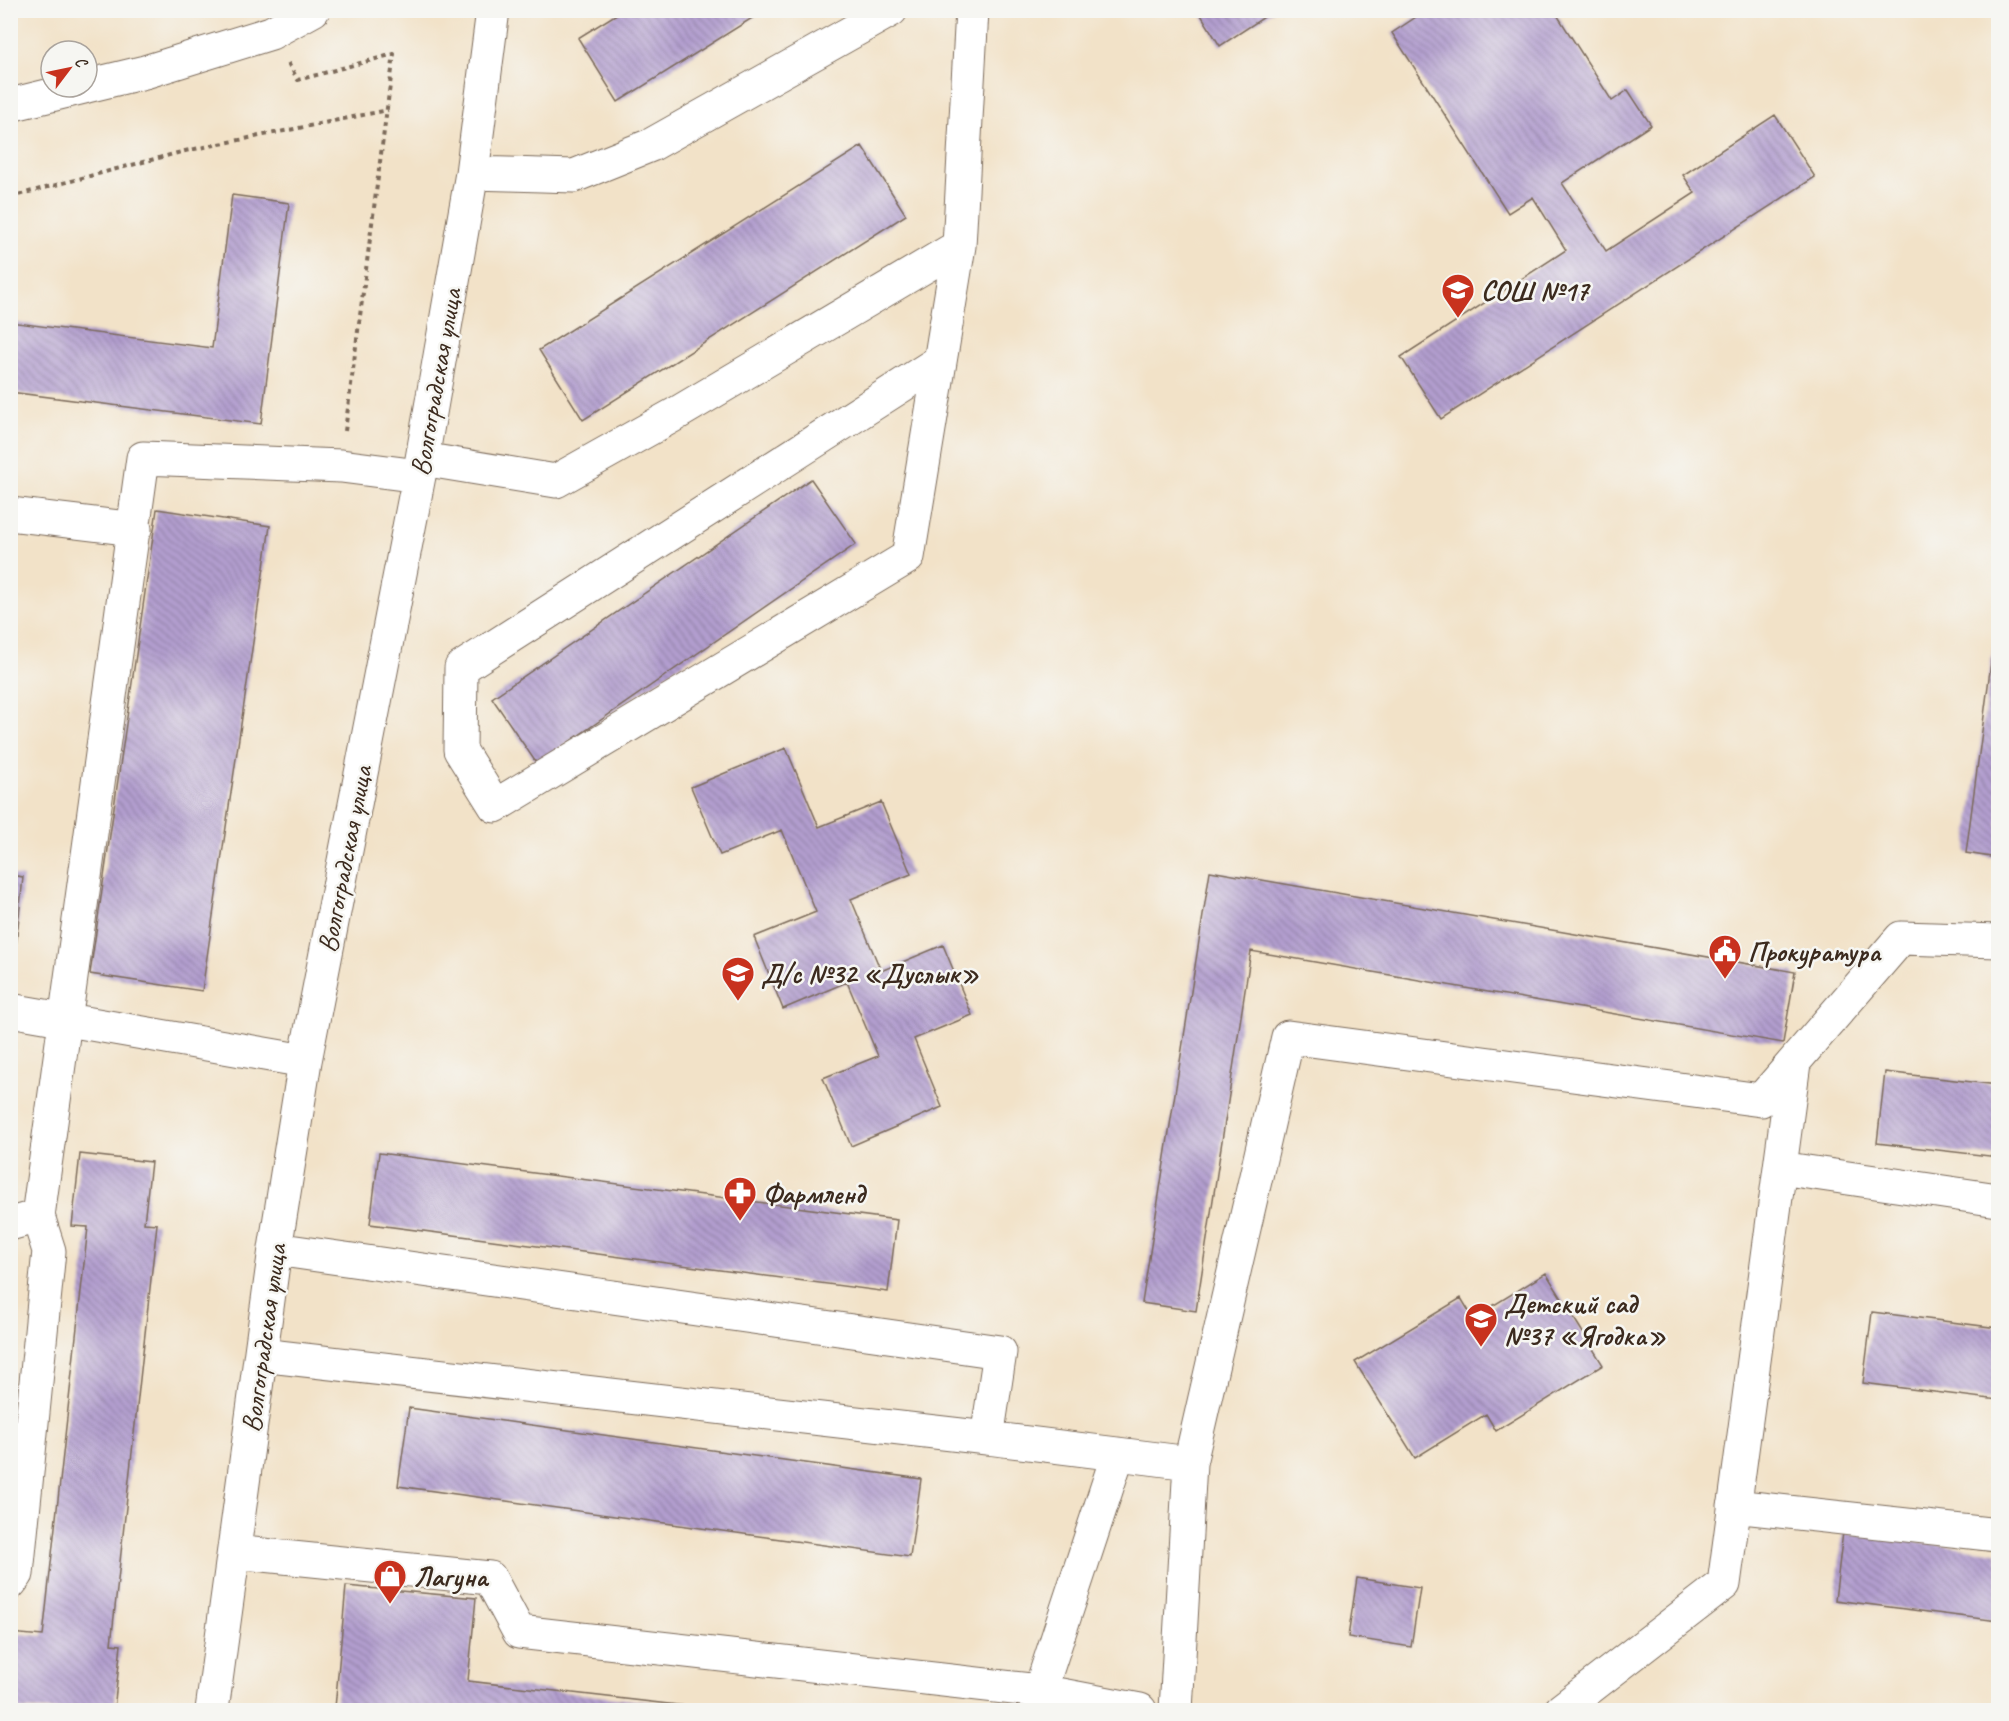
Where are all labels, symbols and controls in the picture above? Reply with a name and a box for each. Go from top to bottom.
north arrow [39,39,99,99]
text: С [70,53,93,72]
school or university icon: СОШ №17 [1440,272,1476,319]
place label: СОШ №17 [1481,273,1591,308]
street label: Волгоградская улица [402,284,469,478]
street label: Волгоградская улица [309,761,380,955]
public building icon: Прокуратура [1707,933,1743,980]
place label: Прокуратура [1748,934,1882,970]
school or university icon: Д/с №32 «Дуслык» [720,955,756,1002]
place label: Д/с №32 «Дуслык» [761,956,979,991]
pharmacy icon: Фармленд [722,1175,758,1222]
place label: Фармленд [763,1176,868,1211]
street label: Волгоградская улица [233,1240,294,1434]
place label: Детский сад №37 «Ягодка» [1504,1286,1666,1353]
school or university icon: Детский сад №37 «Ягодка» [1463,1301,1499,1348]
shop icon: Лагуна [372,1558,408,1605]
place label: Лагуна [413,1559,490,1595]

